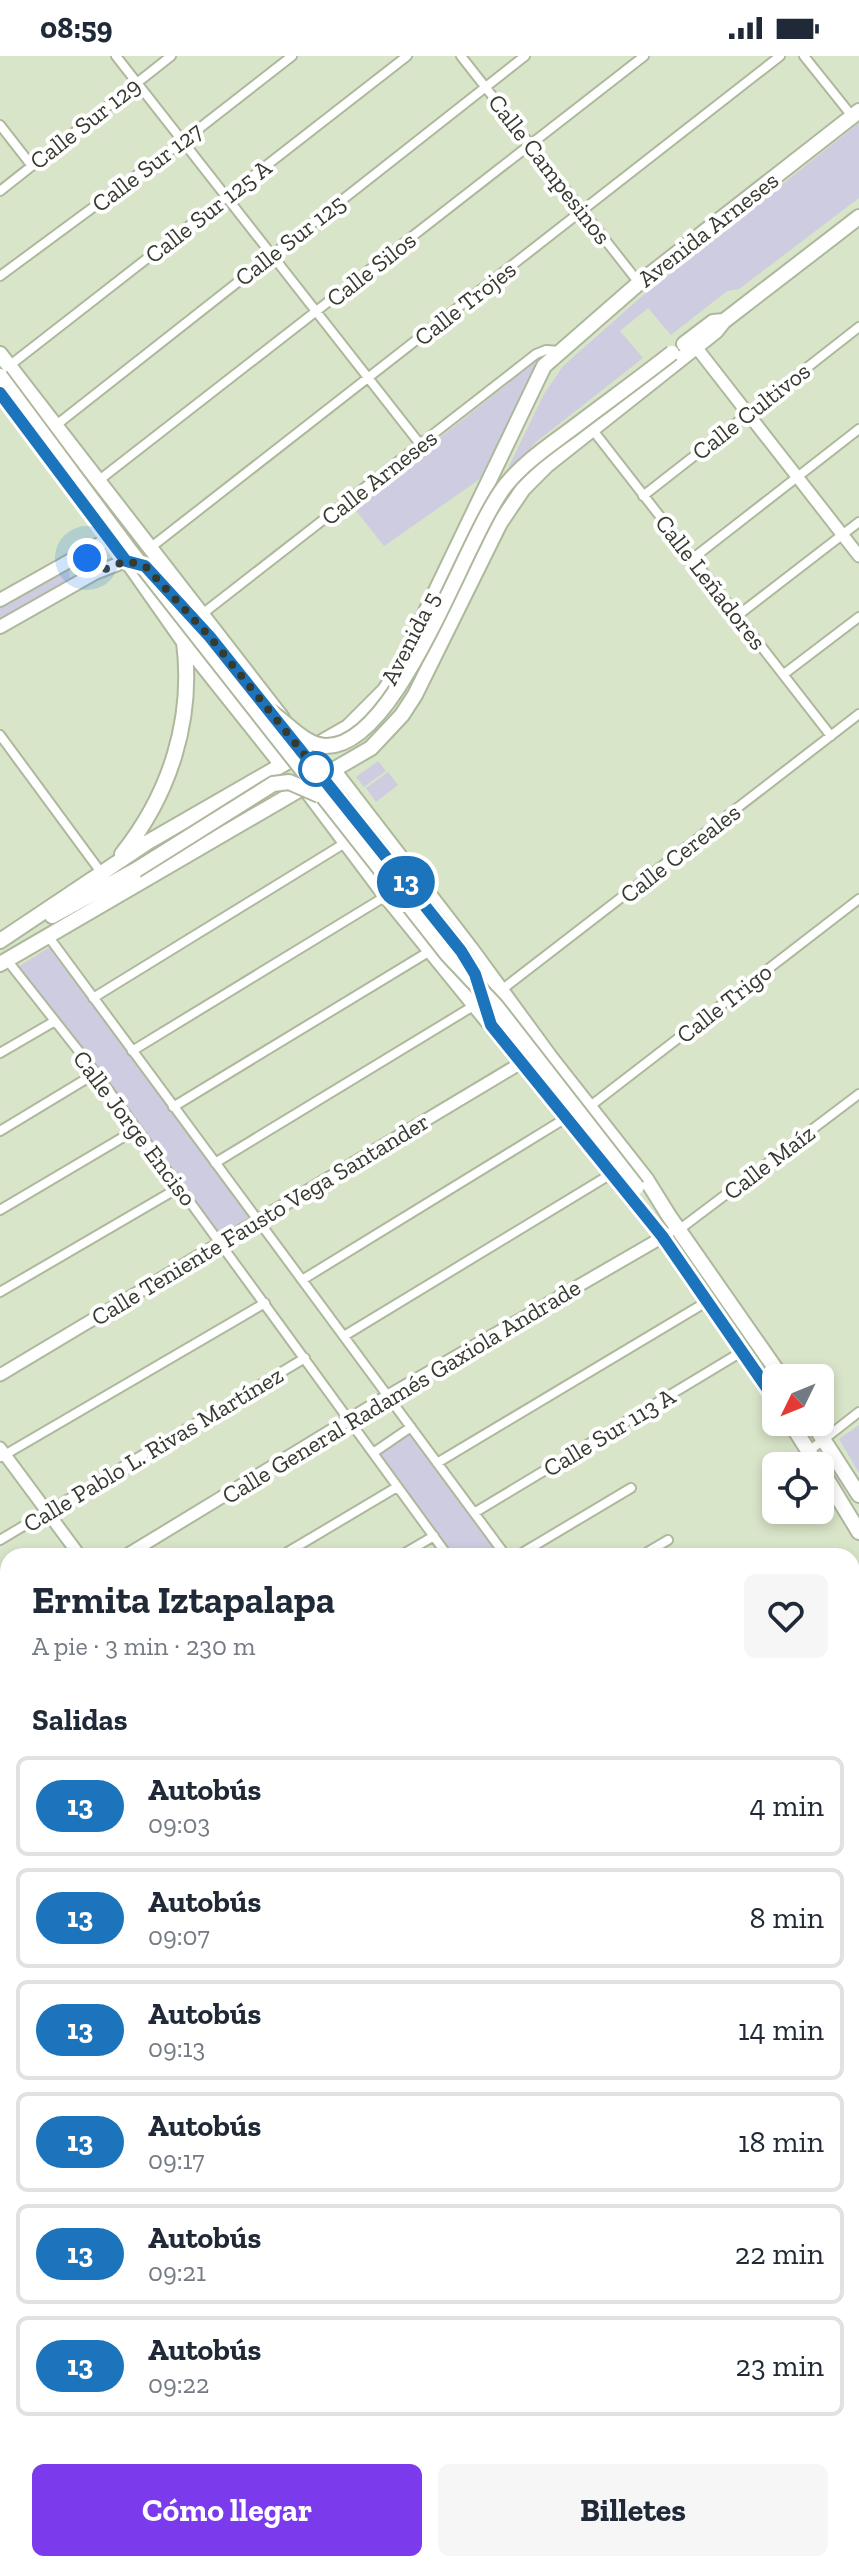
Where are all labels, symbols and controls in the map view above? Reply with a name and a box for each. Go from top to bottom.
text: 08:59 [40,10,113,46]
street label: Calle Sur 129 [24,71,146,175]
street label: Calle Campesinos [482,88,618,250]
street label: Calle Sur 127 [86,116,208,218]
street label: Calle Sur 125 A [139,152,277,269]
street label: Avenida Arneses [632,165,784,293]
street label: Calle Sur 125 [229,188,351,292]
street label: Calle Silos [321,225,421,313]
street label: Calle Trojes [408,254,522,352]
street label: Calle Cultivos [686,356,816,466]
street label: Calle Arneses [315,423,443,531]
street label: Calle Leñadores [649,509,773,655]
your location [67,538,107,578]
street label: Avenida 5 [374,587,446,689]
unlabelled marker [299,752,333,786]
street label: Calle Cereales [614,797,746,909]
line badge: 13 [370,856,442,908]
text: 13 [393,865,419,898]
street label: Calle Trigo [671,957,777,1049]
street label: Calle Jorge Enciso [67,1045,203,1211]
street label: Calle Teniente Fausto Vega Santander [86,1106,434,1332]
street label: Calle Maíz [718,1118,820,1206]
street label: Calle General Radamés Gaxiola Andrade [217,1272,585,1510]
street label: Calle Pablo L. Rivas Martínez [18,1360,288,1538]
north arrow [762,1364,834,1436]
map controls [762,1364,834,1524]
street label: Calle Sur 113 A [538,1381,680,1483]
button: locate [762,1452,834,1524]
button: heart [744,1574,828,1658]
text: Ermita Iztapalapa [32,1577,335,1623]
text: A pie · 3 min · 230 m [32,1630,255,1662]
text: Salidas [32,1702,127,1738]
text: Autobús [148,1772,261,1808]
text: 4 min [750,1788,824,1824]
text: 13 [67,1789,93,1822]
text: 09:03 [148,1808,210,1840]
text: Autobús [148,1884,261,1920]
text: 8 min [750,1900,824,1936]
text: 13 [67,1901,93,1934]
text: 09:07 [148,1920,210,1952]
text: Autobús [148,1996,261,2032]
text: 14 min [738,2012,824,2048]
text: 13 [67,2013,93,2046]
text: 09:13 [148,2032,205,2064]
text: Autobús [148,2108,261,2144]
text: 18 min [738,2124,824,2160]
text: 13 [67,2125,93,2158]
text: 09:17 [148,2144,204,2176]
text: Autobús [148,2220,261,2256]
text: 22 min [735,2236,824,2272]
text: 13 [67,2237,93,2270]
text: 09:21 [148,2256,206,2288]
text: Autobús [148,2332,261,2368]
text: 23 min [736,2348,824,2384]
text: 13 [67,2349,93,2382]
text: 09:22 [148,2368,209,2400]
button: Cómo llegar [32,2464,422,2556]
button: Billetes [438,2464,828,2556]

